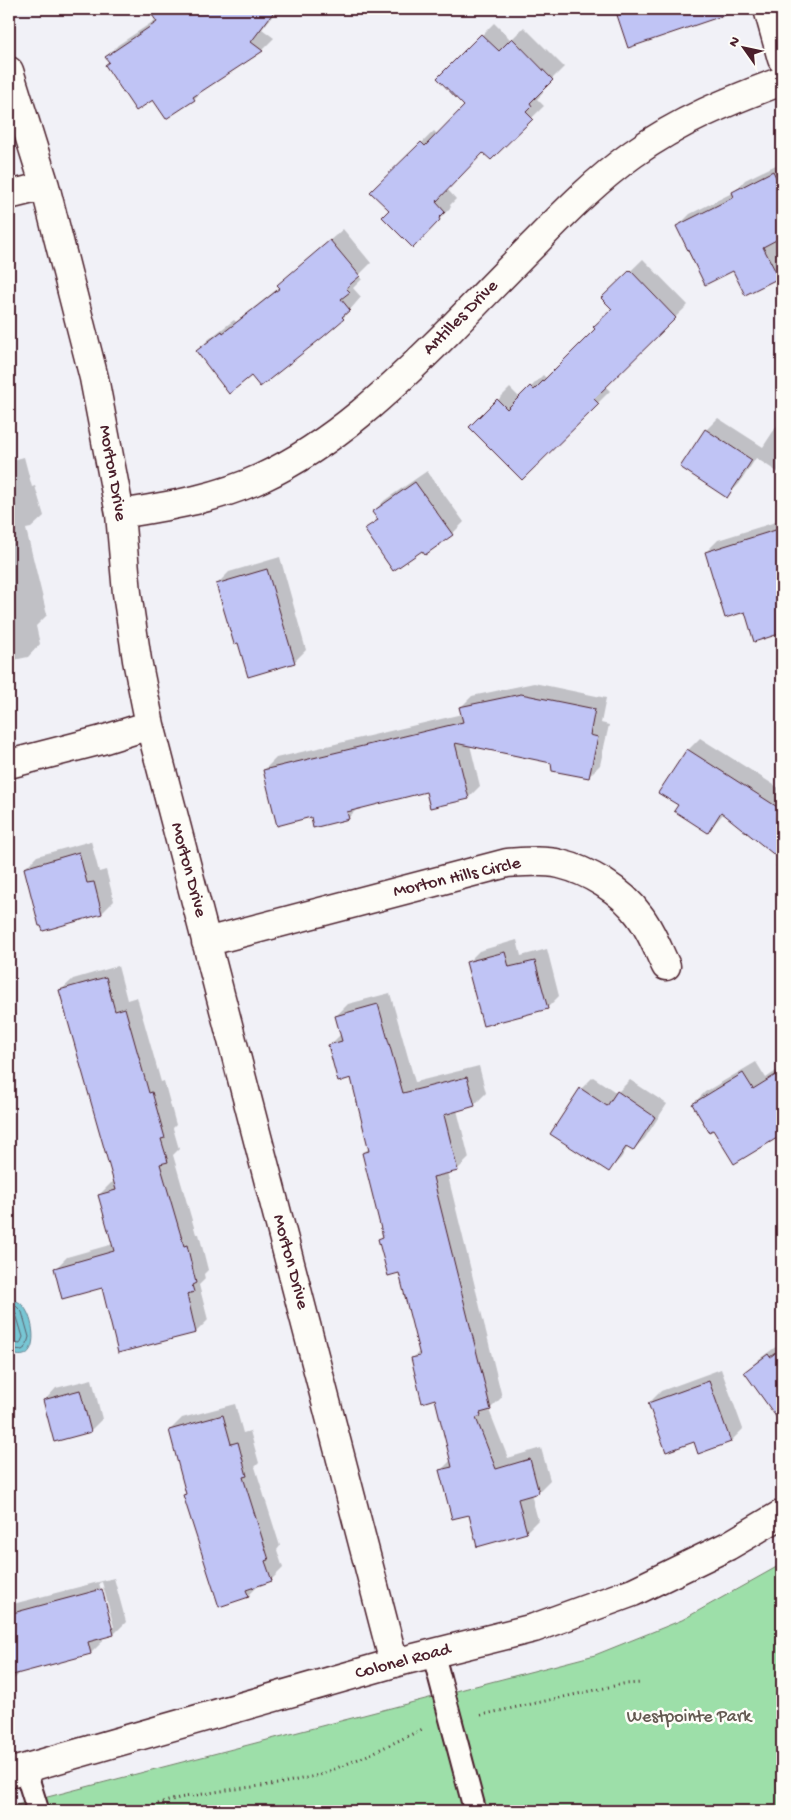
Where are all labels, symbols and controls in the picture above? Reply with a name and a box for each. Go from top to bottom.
north arrow [718,22,768,72]
text: N [726,34,745,51]
street label: Antilles Drive [419,276,503,360]
street label: Morton Drive [93,423,131,523]
street label: Morton Drive [165,820,211,920]
street label: Morton Hills Circle [391,853,523,903]
street label: Morton Drive [267,1212,313,1312]
street label: Colonel Road [353,1639,454,1685]
park label: Westpointe Park [627,1707,753,1728]

